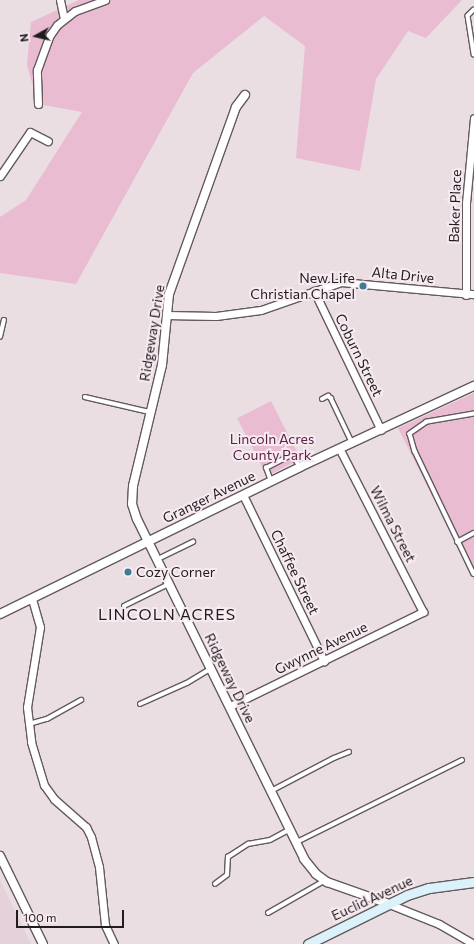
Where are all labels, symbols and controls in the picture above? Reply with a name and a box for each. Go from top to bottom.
north arrow [16,16,56,56]
text: N [17,33,31,43]
street label: Baker Place [445,169,465,243]
street label: Alta Drive [371,263,435,287]
place label: New Life Christian Chapel [250,270,355,302]
marker: New Life Christian Chapel [358,281,368,291]
street label: Ridgeway Drive [136,283,168,383]
street label: Coburn Street [332,311,386,399]
park label: Lincoln Acres County Park [230,431,314,464]
street label: Granger Avenue [160,467,258,527]
street label: Wilma Street [367,483,419,565]
street label: Chaffee Street [267,527,323,617]
place label: Cozy Corner [136,564,215,580]
marker: Cozy Corner [123,567,133,577]
district label: LINCOLN ACRES [98,604,236,624]
street label: Gwynne Avenue [272,618,370,678]
street label: Ridgeway Drive [201,630,259,726]
street label: Euclid Avenue [329,872,415,924]
scale bar [18,902,126,928]
text: 100 m [23,910,57,924]

